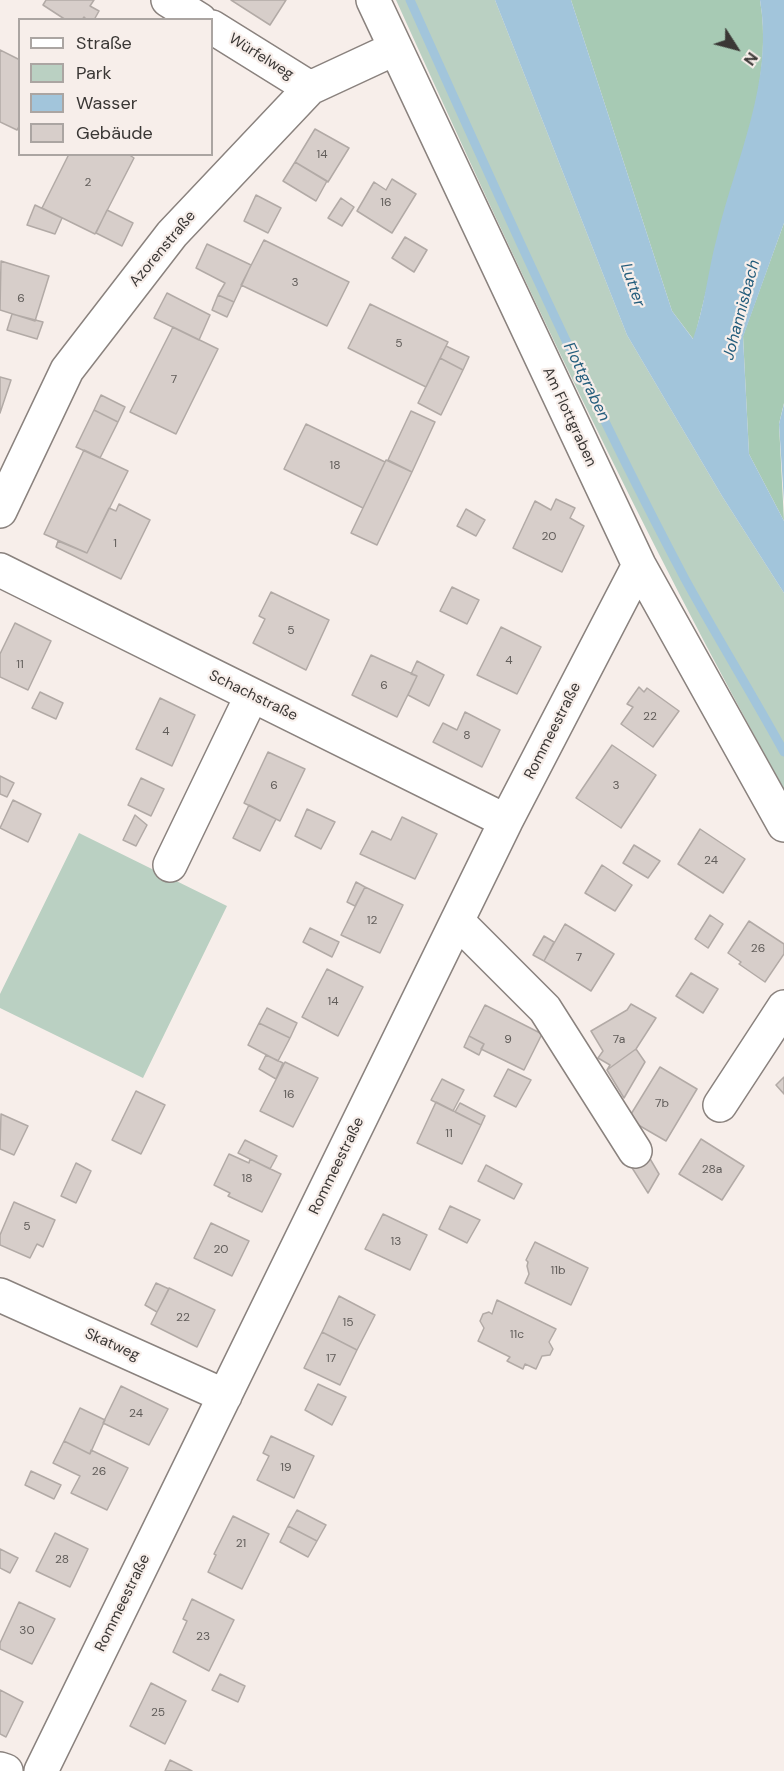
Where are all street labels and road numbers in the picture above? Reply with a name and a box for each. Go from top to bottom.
street label: Würfelweg [225,30,297,84]
street label: Azorenstraße [126,208,200,290]
street label: Am Flottgraben [538,364,600,470]
street label: Schachstraße [206,667,300,725]
street label: Rommeestraße [521,680,585,782]
street label: Rommeestraße [306,1114,368,1218]
street label: Skatweg [82,1325,142,1365]
street label: Rommeestraße [92,1551,154,1655]

